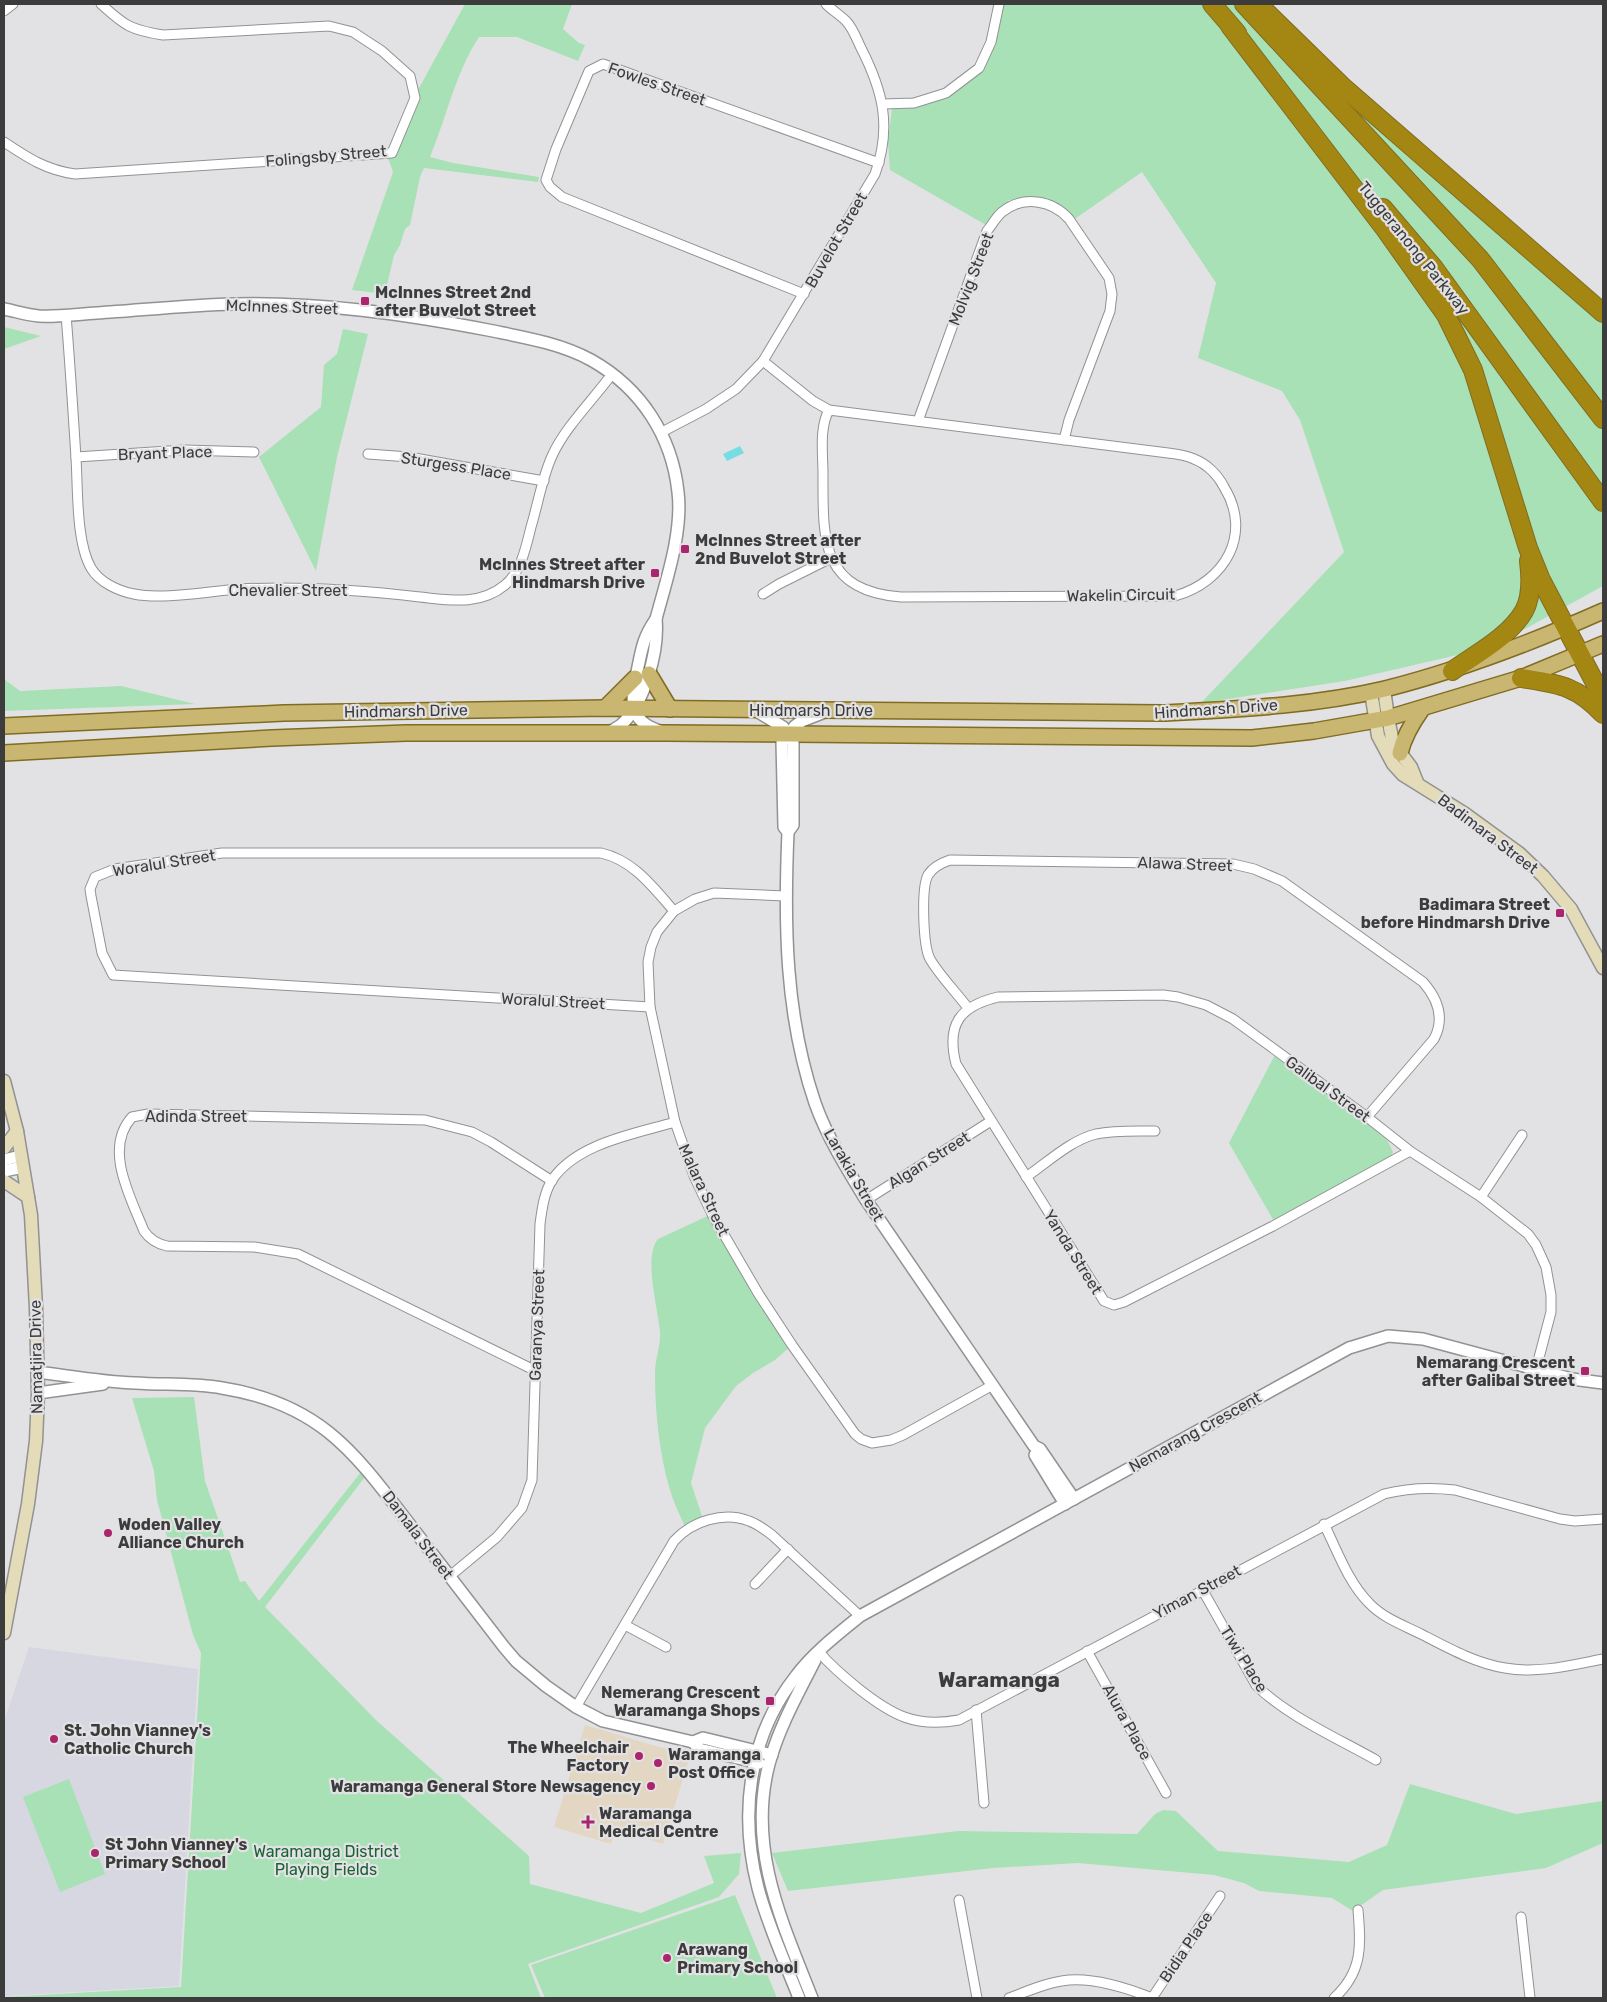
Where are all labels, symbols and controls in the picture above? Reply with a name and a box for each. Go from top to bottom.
street label: Fowles Street [606,58,708,110]
street label: Folingsby Street [265,141,387,171]
street label: Tuggeranong Parkway [1354,178,1474,319]
street label: Buvelot Street [801,189,871,291]
street label: Molvig Street [945,230,997,328]
place label: McInnes Street 2nd after Buvelot Street [375,283,536,320]
marker: McInnes Street 2nd after Buvelot Street [359,295,371,307]
street label: McInnes Street [225,296,339,318]
street label: Bryant Place [117,442,213,464]
street label: Sturgess Place [400,448,512,484]
place label: McInnes Street after 2nd Buvelot Street [695,531,862,568]
marker: McInnes Street after 2nd Buvelot Street [679,543,691,555]
place label: McInnes Street after Hindmarsh Drive [479,555,646,592]
marker: McInnes Street after Hindmarsh Drive [649,567,661,579]
street label: Chevalier Street [228,581,348,600]
street label: Wakelin Circuit [1067,585,1175,605]
street label: Hindmarsh Drive [1153,695,1279,723]
street label: Hindmarsh Drive [344,700,468,722]
street label: Hindmarsh Drive [749,701,873,720]
street label: Badimara Street [1434,790,1542,878]
street label: Woralul Street [111,845,217,881]
street label: Alawa Street [1137,853,1233,875]
place label: Badimara Street before Hindmarsh Drive [1361,895,1551,932]
marker: Badimara Street before Hindmarsh Drive [1554,907,1566,919]
street label: Woralul Street [501,989,605,1013]
street label: Galibal Street [1282,1052,1374,1126]
street label: Adinda Street [145,1107,247,1126]
street label: Larakia Street [820,1125,888,1225]
street label: Algan Street [885,1127,973,1193]
street label: Malara Street [674,1141,734,1239]
street label: Yanda Street [1040,1206,1106,1298]
street label: Garanya Street [526,1269,548,1381]
street label: Namatjira Drive [26,1300,46,1414]
place label: Nemarang Crescent after Galibal Street [1416,1353,1576,1390]
marker: Nemarang Crescent after Galibal Street [1579,1365,1591,1377]
street label: Nemarang Crescent [1125,1388,1265,1476]
street label: Damala Street [379,1487,457,1583]
place label: Woden Valley Alliance Church [118,1515,244,1552]
marker: Woden Valley Alliance Church [102,1527,114,1539]
street label: Yiman Street [1150,1561,1244,1623]
street label: Tiwi Place [1216,1622,1272,1696]
district label: Waramanga [938,1667,1060,1692]
street label: Alura Place [1098,1681,1156,1763]
place label: Nemerang Crescent Waramanga Shops [601,1683,761,1720]
marker: Nemerang Crescent Waramanga Shops [764,1695,776,1707]
place label: St. John Vianney's Catholic Church [64,1721,211,1758]
marker: St. John Vianney's Catholic Church [48,1733,60,1745]
place label: The Wheelchair Factory [508,1738,630,1775]
place label: Waramanga Post Office [668,1745,761,1782]
marker: The Wheelchair Factory [633,1750,645,1762]
marker: Waramanga Post Office [652,1757,664,1769]
place label: Waramanga General Store Newsagency [330,1777,641,1796]
marker: Waramanga General Store Newsagency [645,1780,657,1792]
place label: Waramanga Medical Centre [599,1804,718,1841]
marker: Waramanga Medical Centre [581,1815,595,1829]
place label: St John Vianney's Primary School [105,1835,247,1872]
park label: Waramanga District Playing Fields [253,1842,399,1879]
marker: St John Vianney's Primary School [89,1847,101,1859]
street label: Bidia Place [1155,1908,1217,1986]
place label: Arawang Primary School [677,1940,798,1977]
marker: Arawang Primary School [661,1952,673,1964]

